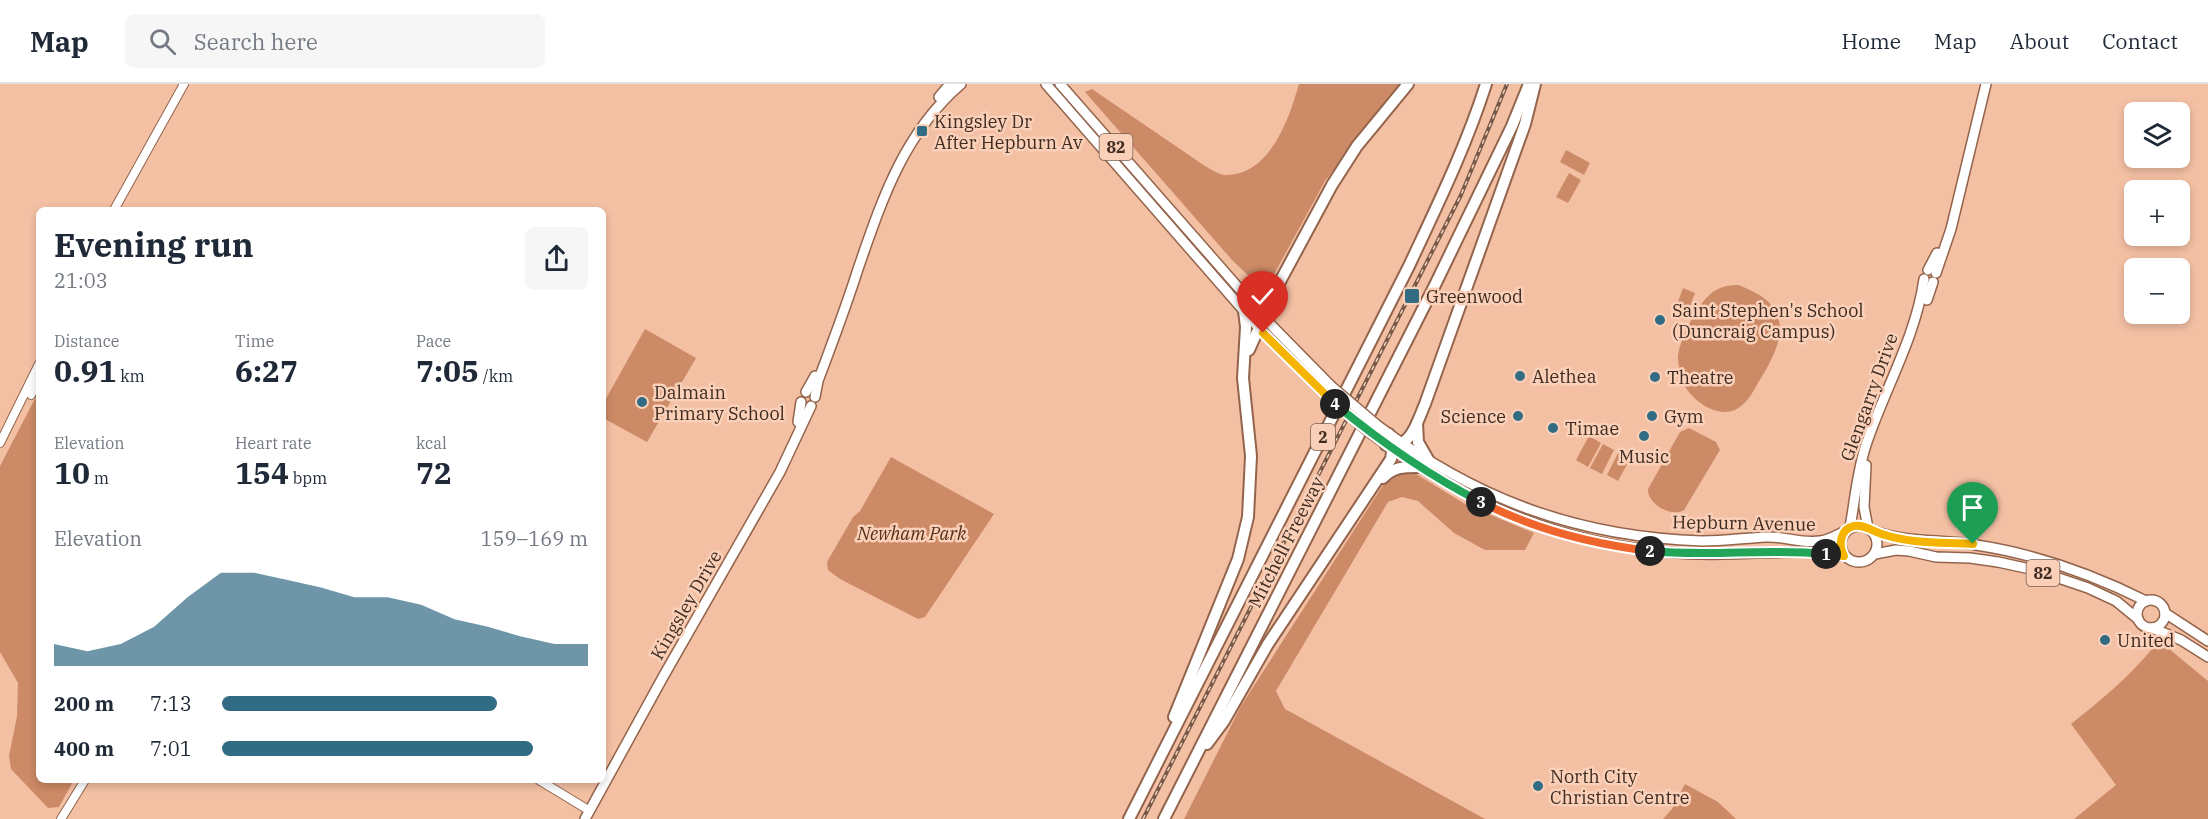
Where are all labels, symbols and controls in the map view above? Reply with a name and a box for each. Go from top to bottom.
search box [125,14,545,68]
text: Map [30,23,89,60]
icon: search [146,25,179,58]
text: Search here [194,27,318,56]
text: Home [1841,27,1901,55]
text: Map [1934,27,1977,55]
text: About [2010,27,2069,55]
text: Contact [2102,27,2178,55]
map controls [2124,102,2190,324]
button: layers [2124,102,2190,168]
place label: Kingsley Dr After Hepburn Av [934,110,1083,154]
marker: Kingsley Dr After Hepburn Av [915,124,929,138]
road number: 82 [1100,134,1132,160]
button: + [2124,180,2190,246]
text: Evening run [54,223,254,266]
button: share [525,227,588,290]
button: − [2124,258,2190,324]
text: 21:03 [54,267,108,294]
pin [1237,271,1288,333]
icon: check [1246,280,1279,313]
place label: Greenwood [1426,285,1523,308]
marker: Greenwood [1403,287,1421,305]
place label: Saint Stephen's School (Duncraig Campus) [1672,299,1864,343]
marker: Saint Stephen's School (Duncraig Campus) [1653,313,1667,327]
street label: Glengarry Drive [1835,330,1903,464]
text: Distance [54,331,119,351]
text: Time [235,331,274,351]
text: Pace [416,331,451,351]
text: 0.91 [54,351,116,390]
text: 6:27 [235,351,298,390]
text: 7:05 [416,351,479,390]
place label: Alethea [1532,365,1597,388]
text: km [116,366,145,386]
text: /km [479,366,513,386]
place label: Theatre [1667,366,1733,389]
marker: Alethea [1513,369,1527,383]
marker: Theatre [1648,370,1662,384]
place label: Dalmain Primary School [654,381,785,425]
pin: 4 [1320,389,1350,419]
text: 4 [1330,394,1340,414]
marker: Dalmain Primary School [635,395,649,409]
place label: Science [1441,405,1506,428]
place label: Gym [1664,405,1704,428]
marker: Science [1511,409,1525,423]
marker: Gym [1645,409,1659,423]
place label: Timae [1565,417,1619,440]
marker: Timae [1546,421,1560,435]
road number: 2 [1311,424,1335,450]
marker: Music [1637,429,1651,443]
text: Elevation [54,433,124,453]
text: Heart rate [235,433,312,453]
text: kcal [416,433,447,453]
place label: Music [1619,445,1669,468]
text: 10 [54,453,90,492]
text: 154 [235,453,289,492]
text: 72 [416,453,452,492]
text: m [90,468,109,488]
text: bpm [289,468,327,488]
street label: Mitchell Freeway [1243,472,1329,611]
pin [1947,482,1998,544]
pin: 3 [1466,487,1496,517]
icon: arrive [1956,491,1989,524]
text: 3 [1476,492,1486,512]
street label: Hepburn Avenue [1672,510,1816,536]
park label: Newham Park [856,522,967,545]
text: Elevation [54,525,142,552]
text: 159–169 m [481,525,588,552]
pin: 2 [1635,536,1665,566]
pin: 1 [1811,539,1841,569]
text: 2 [1645,541,1655,561]
text: 1 [1821,544,1831,564]
street label: Kingsley Drive [645,546,727,664]
road number: 82 [2026,560,2060,586]
place label: United [2117,629,2175,652]
marker: United [2098,633,2112,647]
text: 200 m [54,690,114,717]
text: 7:13 [150,690,192,717]
text: 400 m [54,735,114,762]
text: 7:01 [150,735,192,762]
place label: North City Christian Centre [1550,765,1689,809]
marker: North City Christian Centre [1531,779,1545,793]

